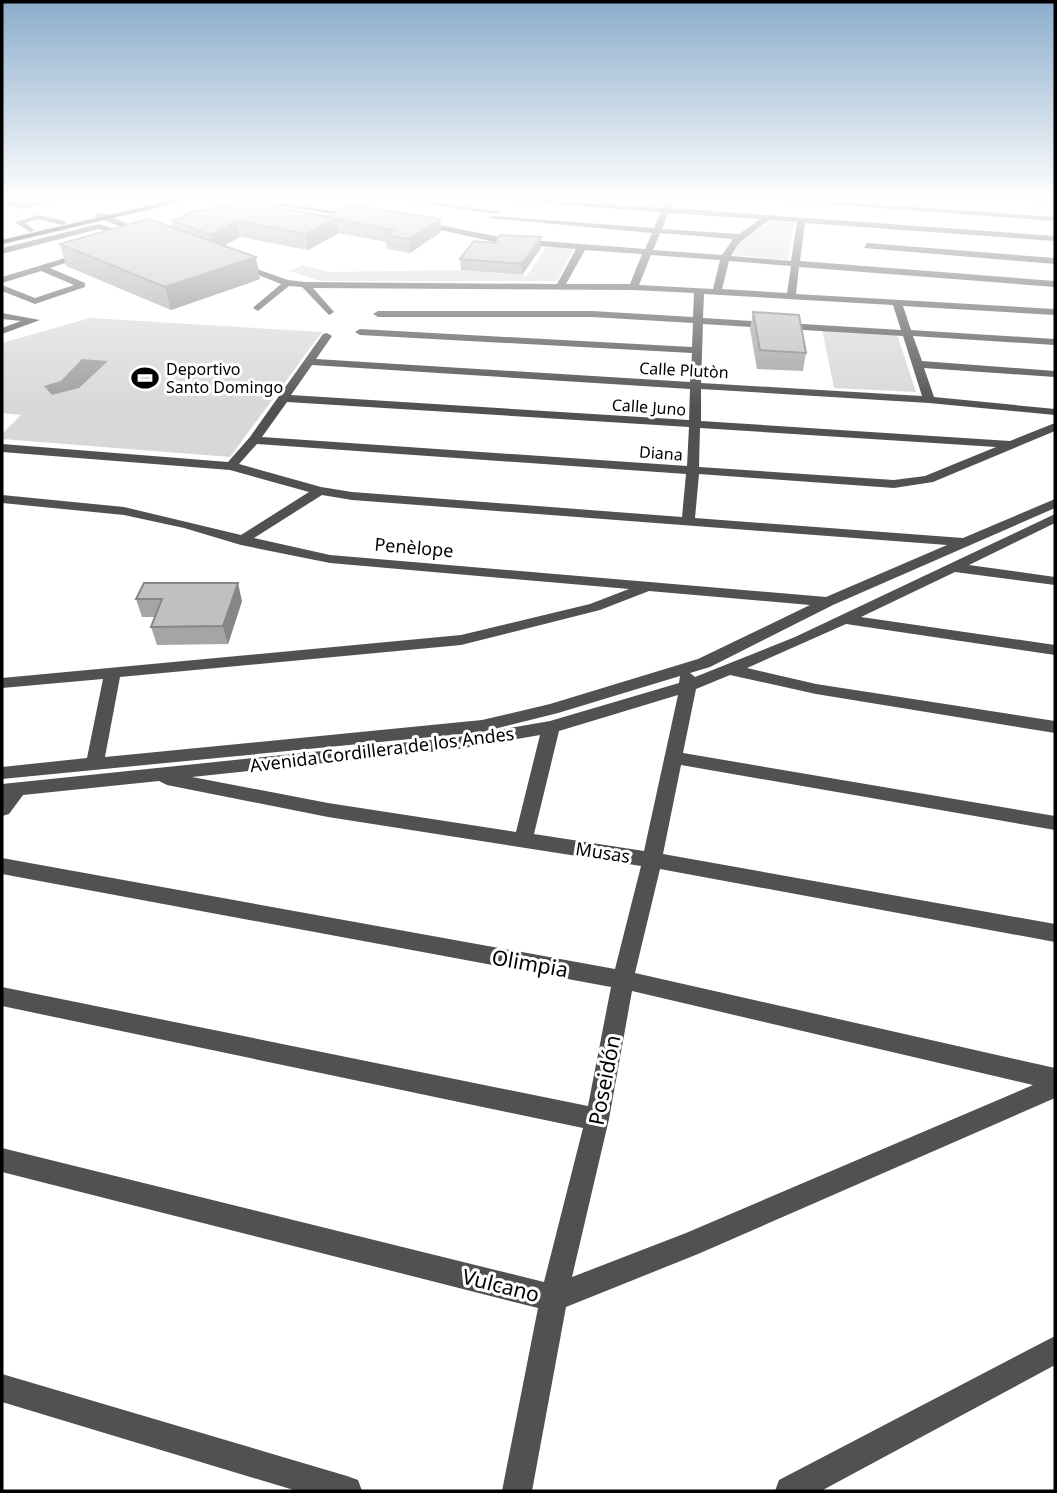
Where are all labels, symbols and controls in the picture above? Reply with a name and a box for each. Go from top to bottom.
street label: Calle Plutòn [639,357,729,383]
place label: Deportivo Santo Domingo [166,358,283,398]
sports icon: Deportivo Santo Domingo [130,363,160,393]
street label: Calle Juno [611,393,687,421]
street label: Diana [638,441,684,465]
street label: Penèlope [374,532,454,562]
street label: Avenida Cordillera de los Andes [249,721,515,777]
street label: Musas [574,836,632,868]
street label: Olimpia [490,943,570,983]
street label: Poseidón [582,1032,626,1128]
street label: Vulcano [460,1262,542,1308]

